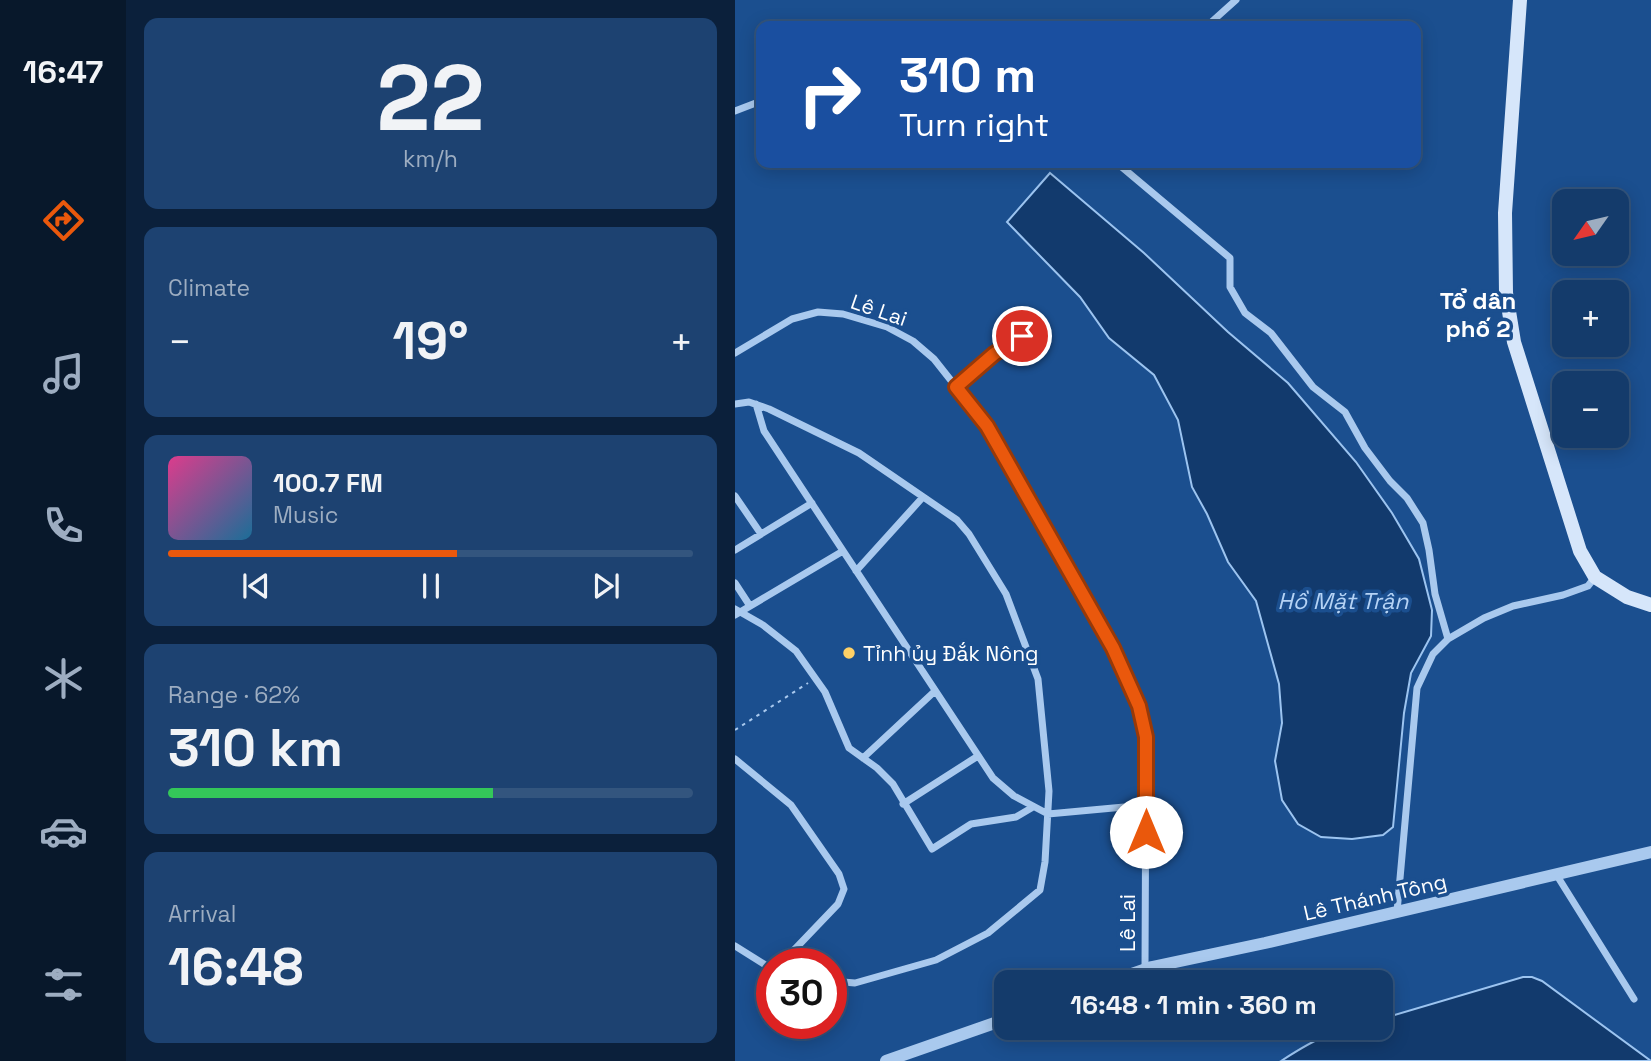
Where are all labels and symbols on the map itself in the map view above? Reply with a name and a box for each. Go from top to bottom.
north arrow [1552,189,1629,266]
district label: Tổ dân phố 2 [1440,285,1516,344]
street label: Lê Lai [847,288,911,332]
pin [992,306,1052,366]
water label: Hồ Mặt Trận [1278,586,1409,616]
place label: Tỉnh ủy Đắk Nông [863,640,1039,667]
marker: Tỉnh ủy Đắk Nông [841,645,857,661]
position arrow [1109,795,1183,869]
street label: Lê Thánh Tông [1301,867,1449,927]
street label: Lê Lai [1114,894,1141,952]
speed limit sign: 30 [756,948,847,1039]

